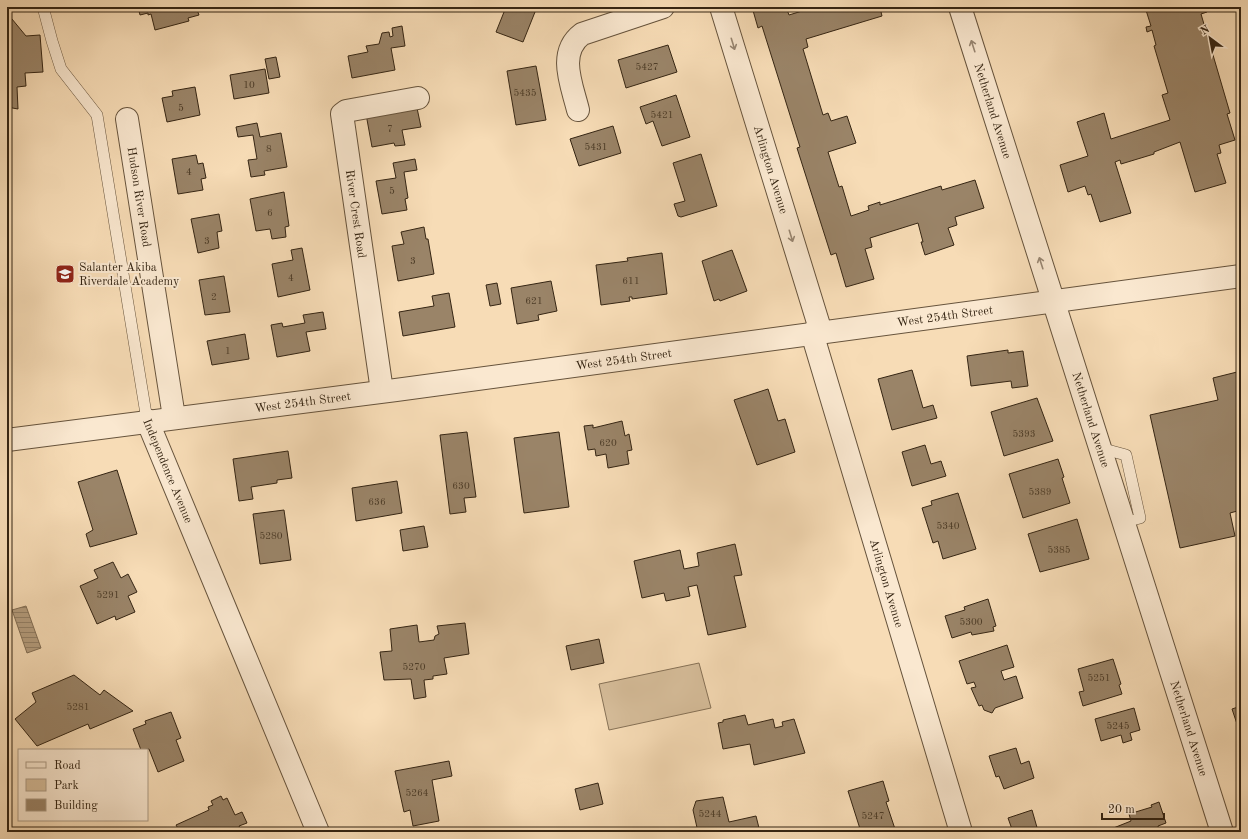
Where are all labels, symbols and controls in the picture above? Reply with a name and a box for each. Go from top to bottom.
north arrow [1190,18,1230,58]
text: N [1199,24,1212,38]
one-way arrow [730,38,737,51]
one-way arrow [968,40,976,52]
house number: 5427 [635,62,659,72]
street label: Netherland Avenue [971,62,1013,161]
house number: 10 [243,80,255,90]
house number: 5435 [513,88,537,98]
house number: 5 [178,103,184,113]
house number: 5421 [650,110,674,120]
house number: 7 [387,124,393,134]
street label: Arlington Avenue [751,124,789,216]
house number: 5431 [584,142,608,152]
house number: 8 [266,144,272,154]
street label: Hudson River Road [124,146,152,248]
house number: 4 [186,167,192,177]
street label: River Crest Road [343,169,367,259]
house number: 5 [389,186,395,196]
house number: 6 [267,208,273,218]
one-way arrow [788,229,795,242]
house number: 3 [204,236,210,246]
house number: 3 [410,256,416,266]
one-way arrow [1037,258,1045,270]
place label: Salanter Akiba Riverdale Academy [79,262,180,288]
school or university icon: Salanter Akiba Riverdale Academy [54,263,76,285]
house number: 4 [288,273,294,283]
house number: 611 [622,276,640,286]
house number: 2 [211,292,217,302]
house number: 621 [525,296,543,306]
street label: West 254th Street [896,305,994,329]
house number: 1 [225,346,231,356]
street label: West 254th Street [575,348,673,373]
street label: Netherland Avenue [1069,371,1111,470]
street label: West 254th Street [254,391,351,415]
street label: Independence Avenue [140,417,194,526]
house number: 5393 [1012,429,1036,439]
house number: 620 [599,438,617,448]
house number: 630 [452,481,470,491]
house number: 5389 [1028,487,1052,497]
house number: 636 [368,497,386,507]
house number: 5340 [936,521,960,531]
house number: 5280 [259,531,283,541]
street label: Arlington Avenue [867,538,905,629]
house number: 5385 [1047,545,1071,555]
house number: 5291 [96,590,120,600]
house number: 5300 [959,617,983,627]
house number: 5270 [402,662,426,672]
house number: 5251 [1087,673,1111,683]
street label: Netherland Avenue [1167,680,1209,778]
house number: 5281 [66,702,90,712]
house number: 5245 [1106,721,1130,731]
legend [18,749,148,821]
text: Road [54,760,81,772]
text: Park [54,780,79,792]
house number: 5264 [405,788,429,798]
scale bar [1102,795,1164,821]
text: Building [54,800,98,812]
text: 20 m [1108,804,1135,816]
house number: 5244 [698,809,722,819]
house number: 5247 [861,811,885,821]

